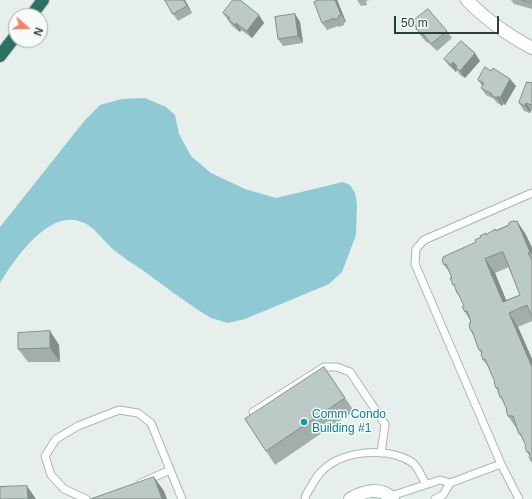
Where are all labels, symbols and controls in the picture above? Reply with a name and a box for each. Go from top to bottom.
north arrow [8,8,48,48]
scale bar [396,8,501,34]
text: 50 m [401,16,428,30]
text: N [31,26,45,38]
place label: Comm Condo Building #1 [312,408,386,436]
marker: Comm Condo Building #1 [299,417,309,427]

